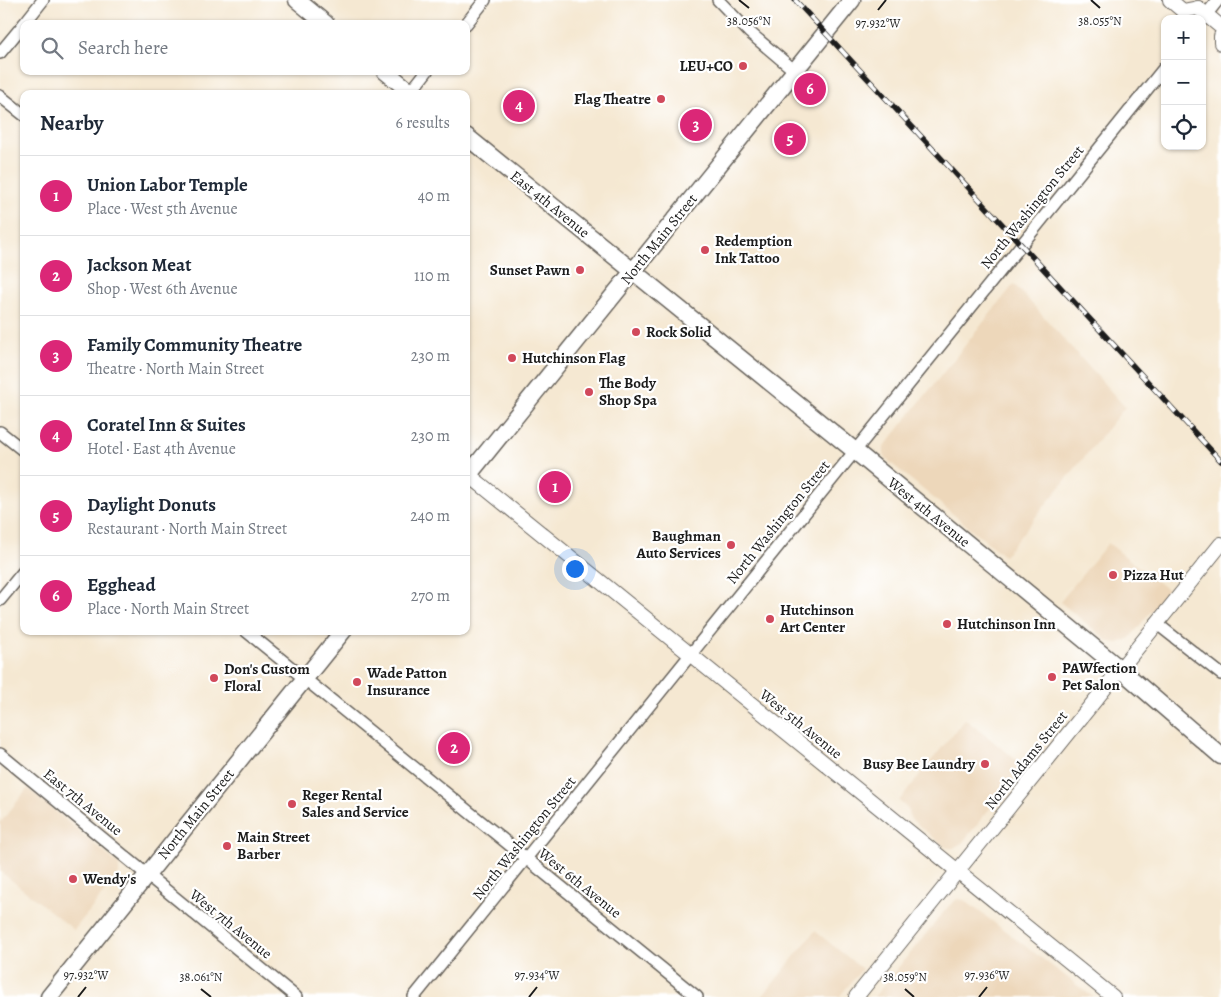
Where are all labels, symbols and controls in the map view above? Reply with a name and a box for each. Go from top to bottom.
text: 38.056°N [727,13,771,29]
text: 38.055°N [1078,13,1122,29]
text: 97.932°W [855,15,901,31]
map controls [1161,15,1206,150]
button: + [1161,15,1206,60]
search box [20,20,470,75]
icon: search [38,34,66,62]
text: Search here [78,35,168,61]
place label: LEU+CO [680,56,733,76]
marker: LEU+CO [737,60,749,72]
button: − [1161,60,1206,105]
pin: 6 [794,70,826,108]
pin: 4 [503,87,535,125]
place label: Flag Theatre [574,89,651,109]
marker: Flag Theatre [655,93,667,105]
button: locate [1161,105,1206,150]
pin: 3 [680,106,712,144]
text: Nearby [40,109,103,137]
text: 6 results [396,112,450,134]
pin: 5 [774,120,806,158]
street label: North Washington Street [976,141,1088,273]
street label: East 4th Avenue [506,166,594,242]
text: Union Labor Temple [87,172,248,198]
text: 1 [53,185,59,207]
text: 40 m [418,185,450,207]
street label: North Main Street [616,189,702,289]
text: Place · West 5th Avenue [87,198,238,220]
place label: Redemption Ink Tattoo [715,231,793,268]
marker: Redemption Ink Tattoo [699,244,711,256]
text: Jackson Meat [87,252,192,278]
place label: Sunset Pawn [490,260,571,280]
marker: Sunset Pawn [574,264,586,276]
text: 2 [52,265,60,287]
text: 110 m [414,265,450,287]
text: Shop · West 6th Avenue [87,278,238,300]
place label: Rock Solid [646,322,713,342]
marker: Rock Solid [630,326,642,338]
text: Family Community Theatre [87,332,302,358]
text: 3 [53,345,59,367]
text: 230 m [411,345,450,367]
place label: Hutchinson Flag [522,348,626,368]
marker: Hutchinson Flag [506,352,518,364]
text: Theatre · North Main Street [87,358,264,380]
place label: The Body Shop Spa [599,373,658,410]
marker: The Body Shop Spa [583,386,595,398]
text: Coratel Inn & Suites [87,412,246,438]
text: 4 [52,425,60,447]
text: 230 m [411,425,450,447]
text: Hotel · East 4th Avenue [87,438,236,460]
street label: North Washington Street [722,456,834,588]
pin: 1 [539,468,571,506]
street label: West 4th Avenue [883,472,975,552]
text: Daylight Donuts [87,492,216,518]
text: 5 [53,505,59,527]
text: 240 m [410,505,450,527]
text: Restaurant · North Main Street [87,518,287,540]
place label: Baughman Auto Services [636,526,722,563]
marker: Baughman Auto Services [725,539,737,551]
your location [562,556,588,582]
place label: Pizza Hut [1123,565,1184,585]
marker: Pizza Hut [1107,569,1119,581]
text: Egghead [87,572,156,598]
text: 6 [52,585,60,607]
text: 270 m [411,585,450,607]
text: Place · North Main Street [87,598,249,620]
place label: Hutchinson Art Center [779,600,854,637]
marker: Hutchinson Art Center [764,613,776,625]
place label: Hutchinson Inn [957,614,1056,634]
marker: Hutchinson Inn [941,618,953,630]
place label: PAWfection Pet Salon [1062,658,1137,695]
place label: Don's Custom Floral [224,659,310,696]
place label: Wade Patton Insurance [366,663,447,700]
marker: PAWfection Pet Salon [1046,671,1058,683]
marker: Don's Custom Floral [208,672,220,684]
marker: Wade Patton Insurance [351,676,363,688]
street label: West 5th Avenue [755,684,847,764]
street label: North Adams Street [980,706,1072,814]
pin: 2 [438,729,470,767]
place label: Busy Bee Laundry [863,754,976,774]
marker: Busy Bee Laundry [979,758,991,770]
street label: East 7th Avenue [39,764,127,840]
street label: North Main Street [153,764,239,864]
street label: North Washington Street [468,772,580,904]
place label: Reger Rental Sales and Service [302,785,409,822]
marker: Reger Rental Sales and Service [286,798,298,810]
place label: Main Street Barber [237,827,310,864]
marker: Main Street Barber [221,840,233,852]
street label: West 6th Avenue [534,843,626,923]
place label: Wendy's [82,869,136,889]
marker: Wendy's [67,873,79,885]
street label: West 7th Avenue [185,884,277,964]
text: 97.932°W [63,967,109,983]
text: 97.934°W [515,967,560,983]
text: 97.936°W [965,967,1010,983]
text: 38.061°N [180,969,223,985]
text: 38.059°N [883,969,927,985]

